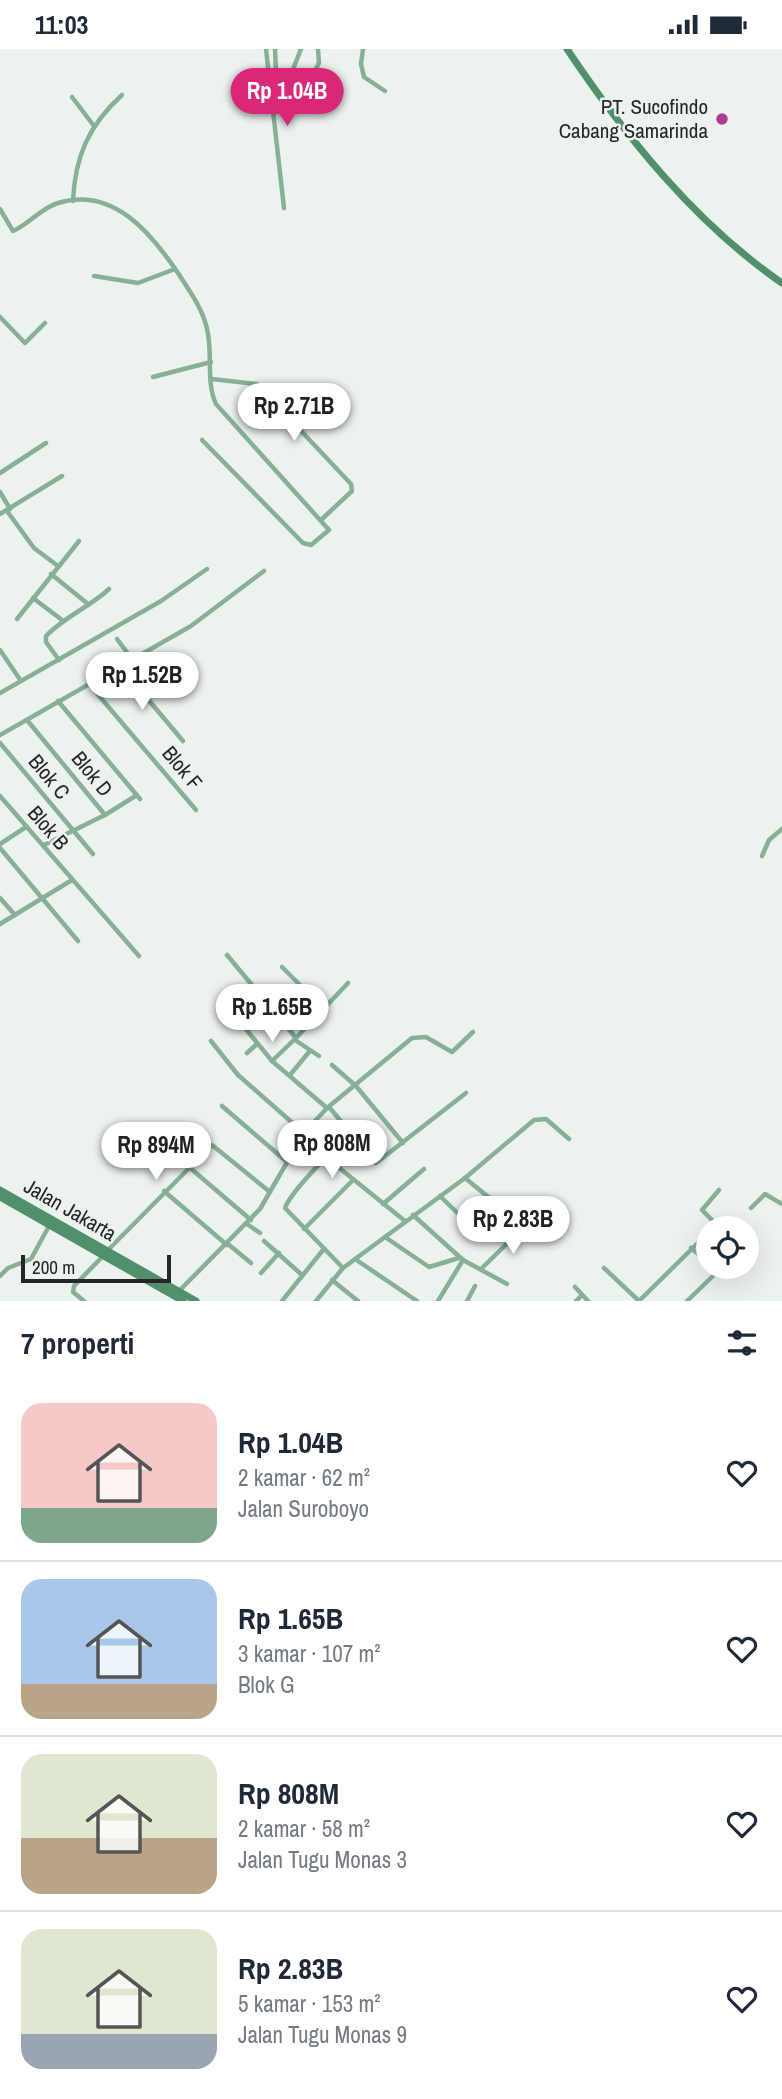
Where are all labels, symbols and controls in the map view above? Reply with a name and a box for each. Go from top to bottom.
text: 11:03 [35,7,88,42]
pin: Rp 1.04B [215,69,359,128]
text: Rp 1.04B [247,75,327,106]
place label: PT. Sucofindo Cabang Samarinda [559,92,708,145]
marker: PT. Sucofindo Cabang Samarinda [714,111,730,127]
pin: Rp 2.71B [222,383,366,443]
text: Rp 2.71B [254,390,334,421]
pin: Rp 1.52B [70,653,214,712]
text: Rp 1.52B [102,659,182,690]
street label: Blok F [156,740,209,796]
street label: Blok D [65,745,120,803]
street label: Blok C [22,748,77,805]
street label: Blok B [21,799,76,856]
pin: Rp 1.65B [200,985,344,1044]
text: Rp 1.65B [232,991,312,1022]
pin: Rp 808M [267,1121,397,1180]
pin: Rp 894M [91,1123,221,1182]
text: Rp 808M [293,1127,371,1158]
text: Rp 894M [117,1129,195,1160]
street label: Jalan Jakarta [19,1171,122,1248]
pin: Rp 2.83B [441,1197,585,1256]
text: Rp 2.83B [473,1203,553,1234]
map controls [696,1216,759,1279]
button: locate [696,1216,759,1279]
scale bar [21,1252,172,1284]
text: 200 m [32,1254,75,1280]
text: 7 properti [21,1323,134,1363]
icon: filters [723,1324,761,1362]
text: Rp 1.04B [238,1422,343,1462]
icon: home [77,1431,161,1515]
icon: heart [723,1454,761,1492]
text: 2 kamar · 62 m² [238,1462,370,1493]
text: Jalan Suroboyo [238,1493,369,1524]
text: Rp 1.65B [238,1598,343,1638]
icon: home [77,1607,161,1691]
icon: heart [723,1630,761,1668]
text: 3 kamar · 107 m² [238,1638,381,1669]
text: Blok G [238,1669,295,1700]
text: Rp 808M [238,1773,339,1813]
icon: home [77,1782,161,1866]
icon: heart [723,1805,761,1843]
text: 2 kamar · 58 m² [238,1813,370,1844]
text: Jalan Tugu Monas 3 [238,1844,407,1875]
text: Rp 2.83B [238,1948,343,1988]
icon: home [77,1957,161,2041]
icon: heart [723,1980,761,2018]
text: 5 kamar · 153 m² [238,1988,381,2019]
text: Jalan Tugu Monas 9 [238,2019,407,2050]

